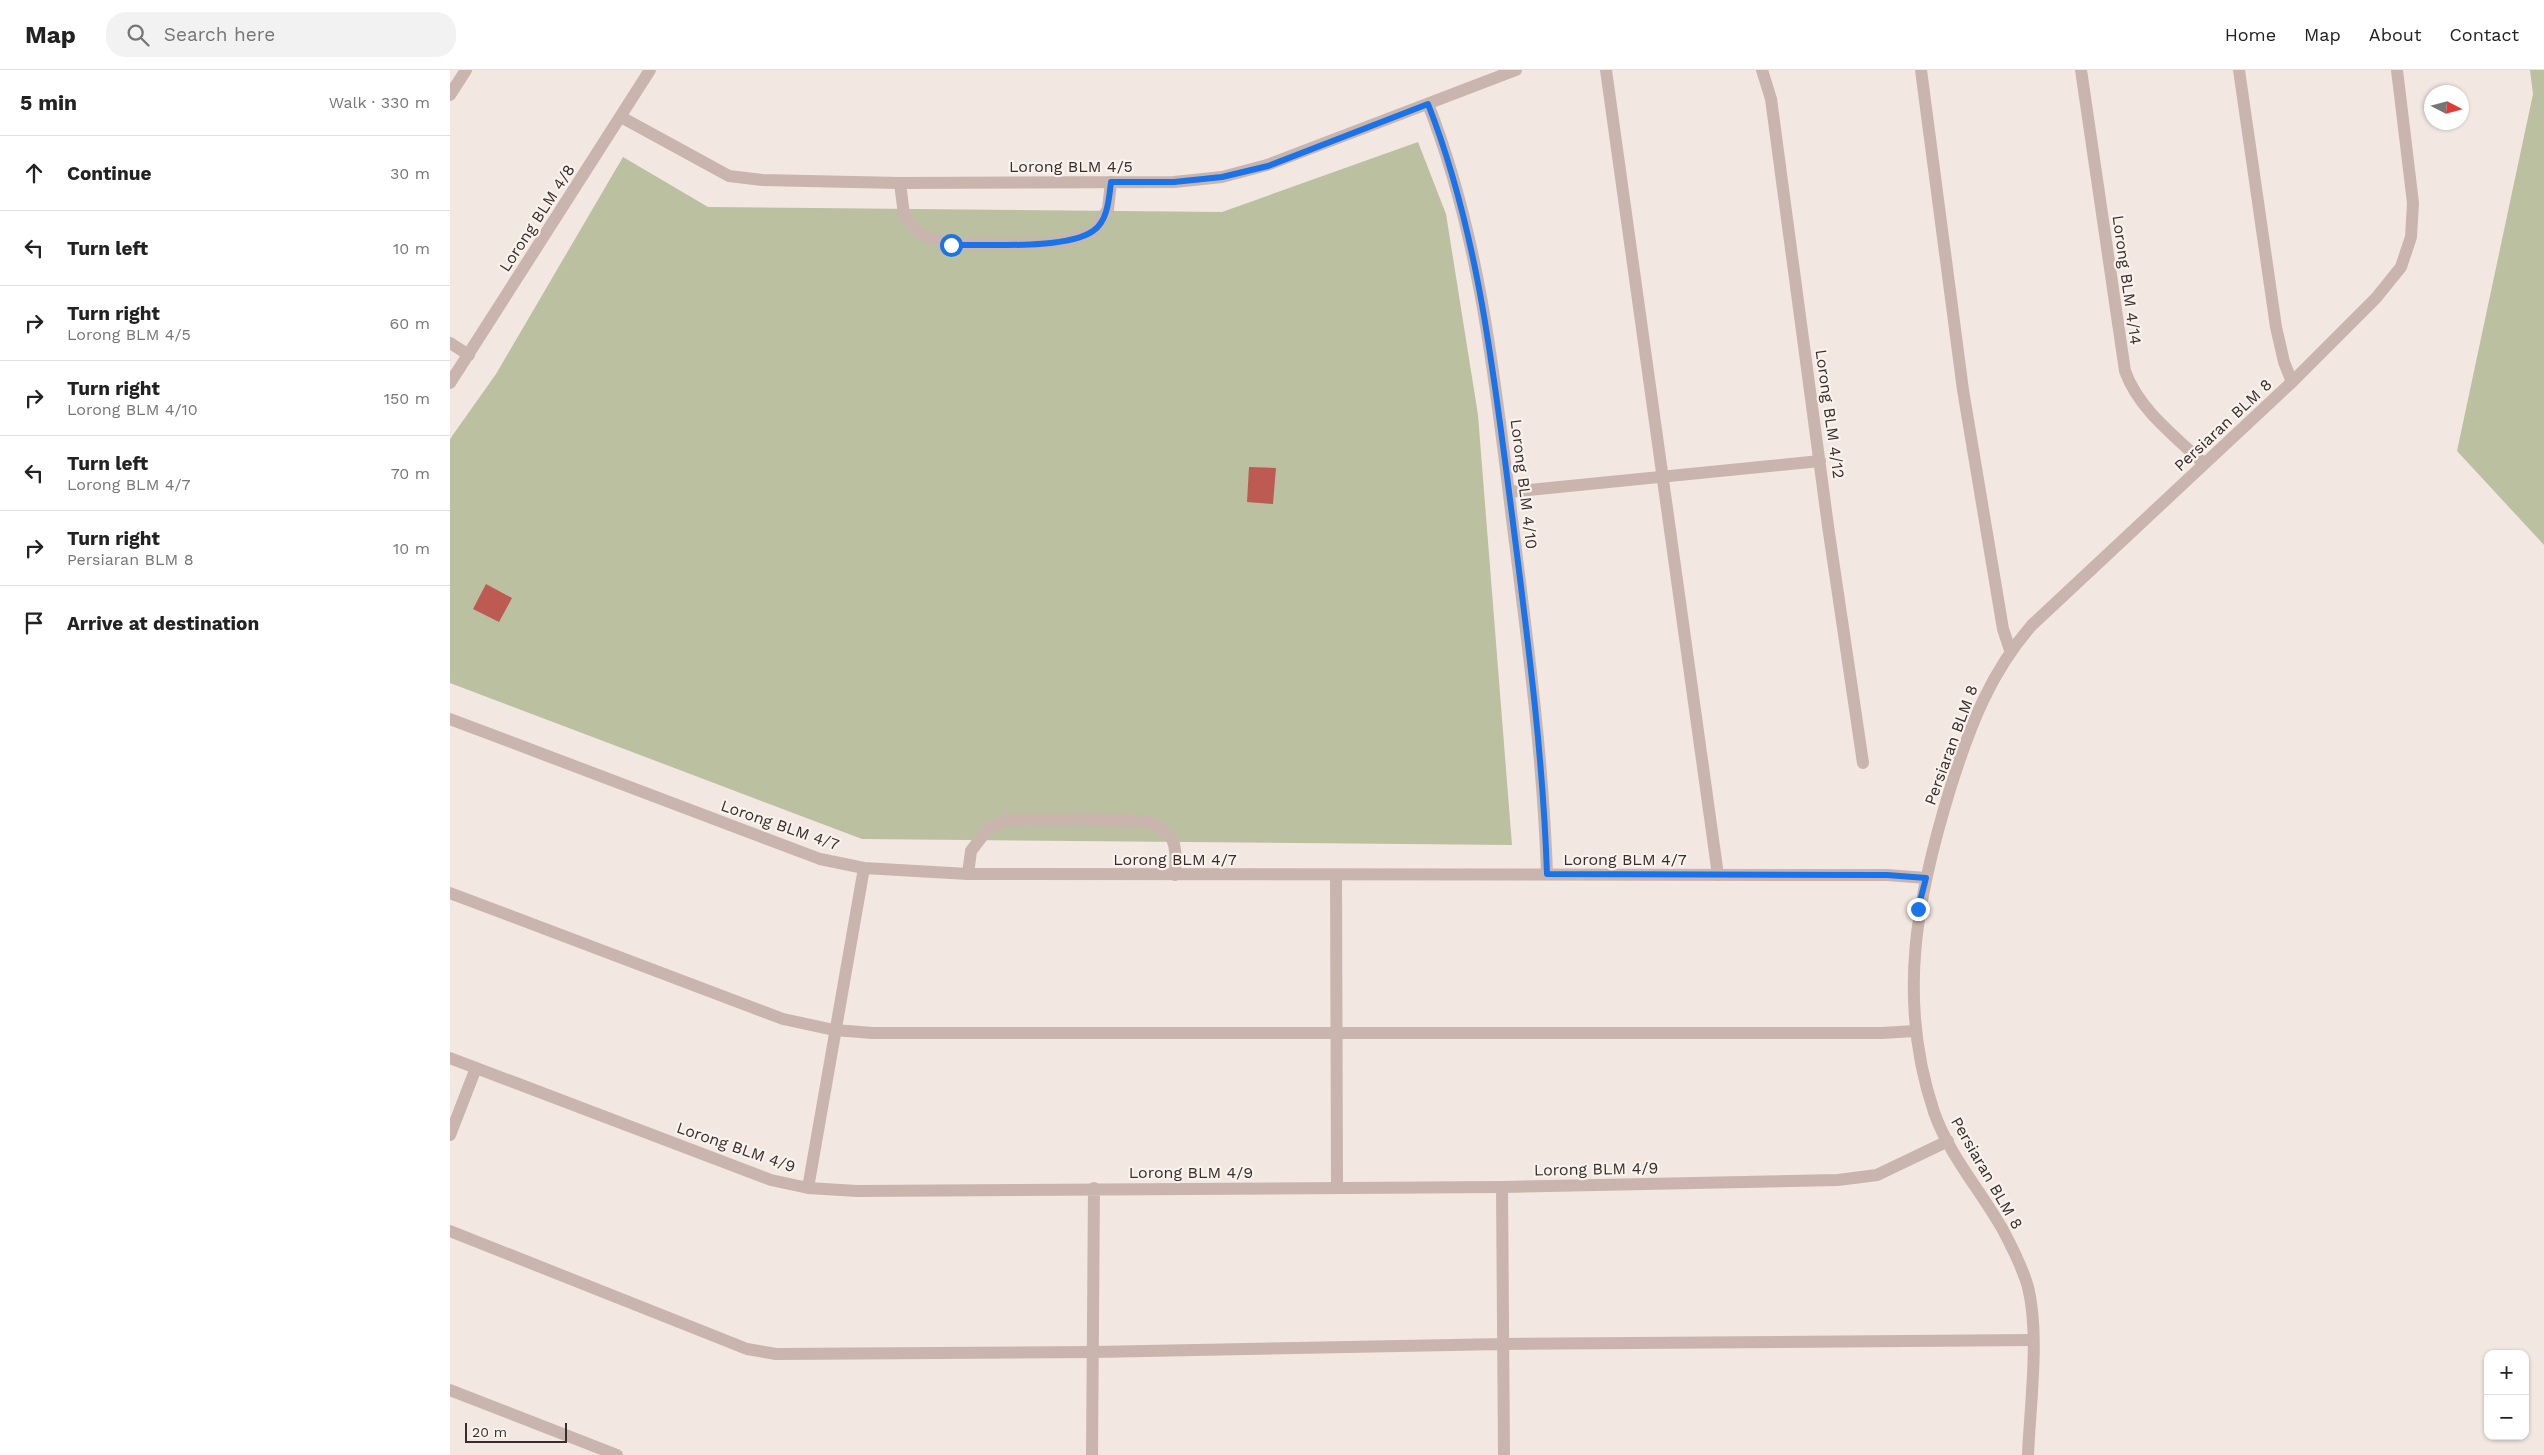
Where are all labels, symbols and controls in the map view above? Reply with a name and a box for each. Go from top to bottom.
search box [106,12,456,57]
text: Map [25,21,76,49]
icon: search [124,21,152,49]
text: Search here [164,23,275,46]
text: Home [2225,24,2276,45]
text: Map [2304,24,2341,45]
text: About [2369,24,2421,45]
text: Contact [2449,24,2519,45]
north arrow [2424,85,2469,130]
text: 5 min [20,90,77,115]
text: Walk · 330 m [329,93,430,112]
street label: Lorong BLM 4/5 [1009,157,1133,176]
icon: ahead [20,159,48,187]
street label: Lorong BLM 4/8 [495,161,579,275]
text: Continue [67,162,151,185]
text: 30 m [390,164,430,183]
street label: Lorong BLM 4/14 [2109,214,2146,346]
icon: left [20,234,48,262]
route start [940,234,963,257]
text: Turn left [67,237,148,260]
text: 10 m [393,239,430,258]
text: Turn right [67,302,160,325]
icon: right [20,309,48,337]
text: 60 m [390,314,430,333]
text: Lorong BLM 4/5 [67,325,191,344]
street label: Lorong BLM 4/12 [1812,348,1848,480]
street label: Persiaran BLM 8 [2170,375,2276,475]
text: Turn right [67,377,160,400]
icon: right [20,384,48,412]
text: 150 m [384,389,430,408]
text: Lorong BLM 4/10 [67,400,198,419]
street label: Lorong BLM 4/10 [1507,418,1541,550]
text: Turn left [67,452,148,475]
icon: left [20,459,48,487]
text: 70 m [391,464,430,483]
text: Lorong BLM 4/7 [67,475,191,494]
text: Turn right [67,527,160,550]
icon: right [20,534,48,562]
text: 10 m [393,539,430,558]
text: Persiaran BLM 8 [67,550,194,569]
icon: arrive [20,609,48,637]
text: Arrive at destination [67,612,259,635]
street label: Persiaran BLM 8 [1920,682,1982,808]
street label: Lorong BLM 4/7 [718,796,842,854]
street label: Lorong BLM 4/7 [1113,850,1237,869]
street label: Lorong BLM 4/7 [1563,850,1687,869]
route end [1907,898,1930,921]
street label: Persiaran BLM 8 [1947,1113,2027,1233]
street label: Lorong BLM 4/9 [674,1118,798,1176]
street label: Lorong BLM 4/9 [1534,1158,1658,1180]
street label: Lorong BLM 4/9 [1129,1163,1253,1182]
map controls [2484,1350,2529,1440]
button: + [2484,1350,2529,1395]
button: − [2484,1395,2529,1440]
scale bar [465,1420,568,1443]
text: 20 m [472,1424,507,1440]

